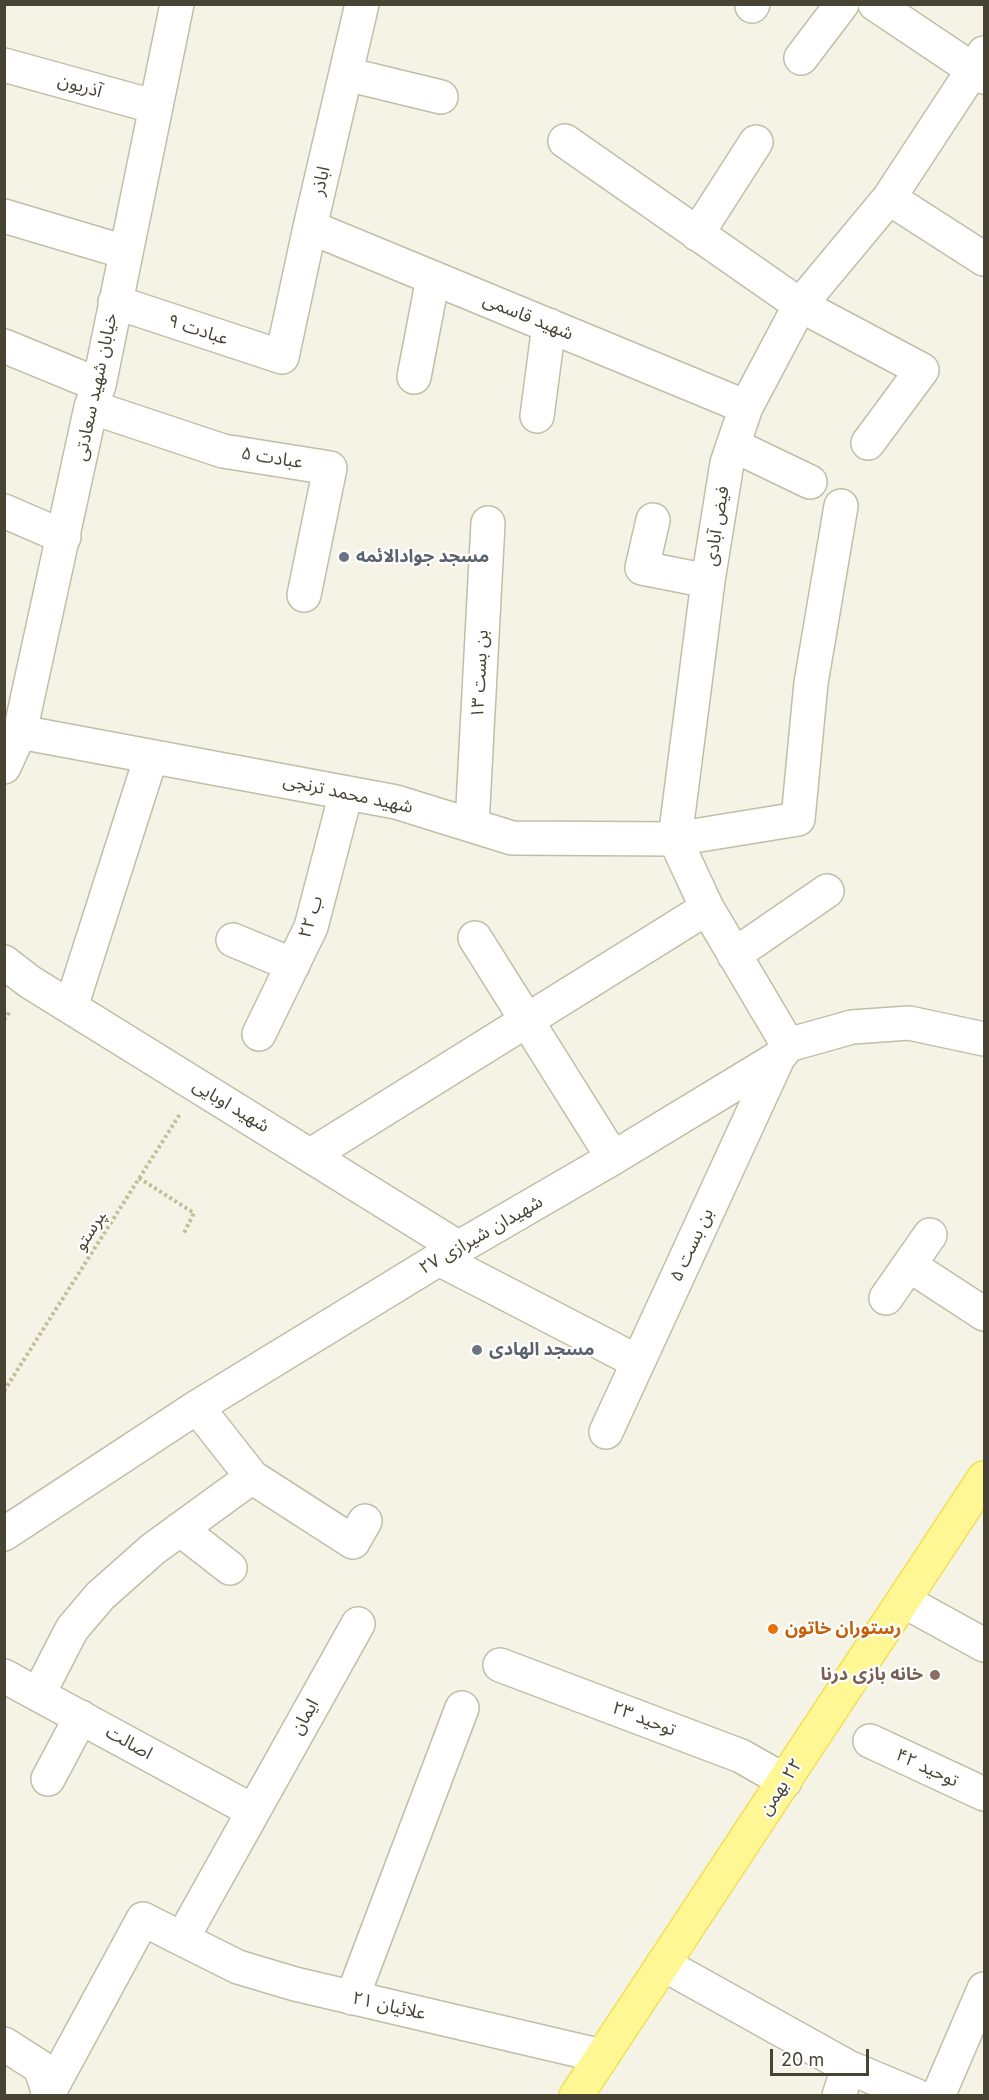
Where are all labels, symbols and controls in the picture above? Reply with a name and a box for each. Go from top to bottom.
street label: آذریون [55,69,105,103]
street label: اباذر [307,164,335,198]
street label: شهید قاسمی [480,289,576,345]
street label: عبادت ۹ [165,310,231,350]
street label: خیابان شهید سعادتی [70,311,122,463]
street label: عبادت ۵ [240,442,304,474]
street label: فیض آبادی [700,484,734,568]
place label: مسجد جوادالائمه [356,546,489,568]
marker: مسجد جوادالائمه [337,550,351,564]
street label: بن بست ۱۳ [467,629,493,719]
street label: شهید محمد ترنجی [281,770,415,818]
street label: ب ۲۲ [294,893,328,941]
street label: شهید اوبایی [189,1075,273,1137]
street label: شهیدان شیرازی ۲۷ [415,1191,547,1279]
street label: بن بست ۵ [666,1205,718,1285]
street label: ‍‍‍‍‍پرستو [70,1207,110,1255]
place label: مسجد الهادی [489,1339,594,1361]
marker: مسجد الهادی [470,1343,484,1357]
place label: رستوران خاتون [785,1618,901,1640]
marker: رستوران خاتون [766,1622,780,1636]
place label: خانه بازی درنا [821,1664,923,1686]
marker: خانه بازی درنا [928,1668,942,1682]
street label: ایمان [286,1695,324,1739]
street label: توحید ۲۳ [609,1697,679,1741]
street label: اصالت [102,1721,156,1765]
street label: توحید ۴۲ [892,1744,962,1792]
street label: ٢٢ بهمن [755,1755,807,1819]
street label: علائیان ۲۱ [350,1987,428,2025]
scale bar [773,2037,872,2075]
text: 20 m [781,2049,824,2070]

